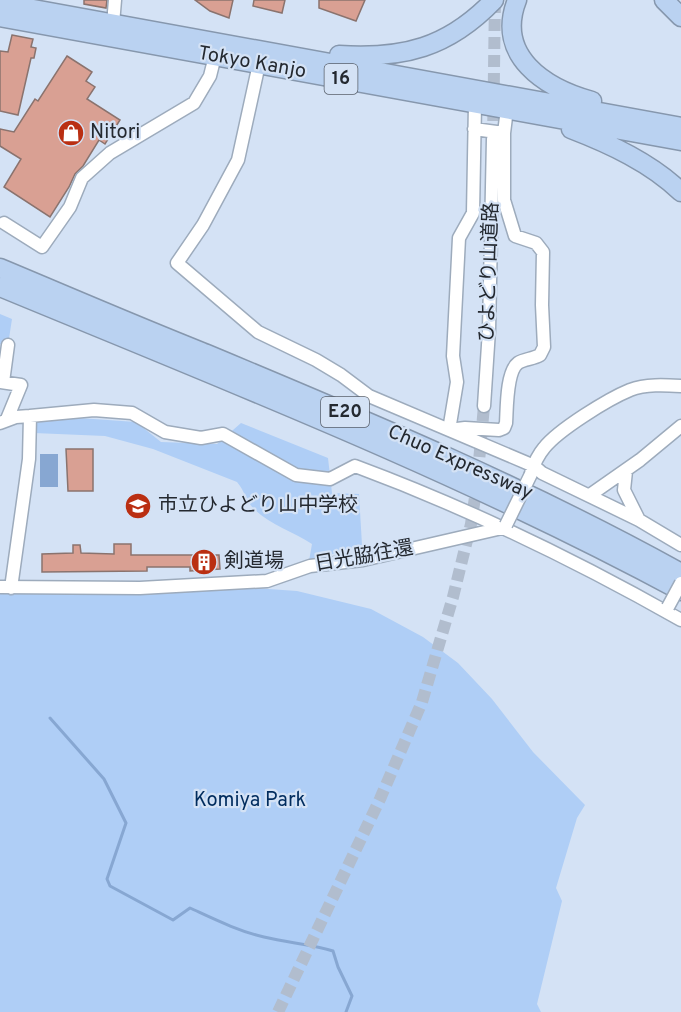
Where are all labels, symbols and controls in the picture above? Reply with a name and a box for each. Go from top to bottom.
street label: Tokyo Kanjo [196,41,308,85]
road number: 16 [324,64,358,94]
shop icon: Nitori [56,118,86,148]
place label: Nitori [90,120,140,146]
street label: ひよどり山道路 [475,202,505,342]
road number: E20 [321,397,369,427]
street label: Chuo Expressway [383,419,537,507]
school or university icon: 市立ひよどり山中学校 [123,491,153,521]
place label: 市立ひよどり山中学校 [158,493,358,519]
street label: 日光脇往還 [313,536,415,578]
building icon: 剣道場 [189,547,219,577]
place label: 剣道場 [224,549,284,575]
park label: Komiya Park [194,788,306,814]

